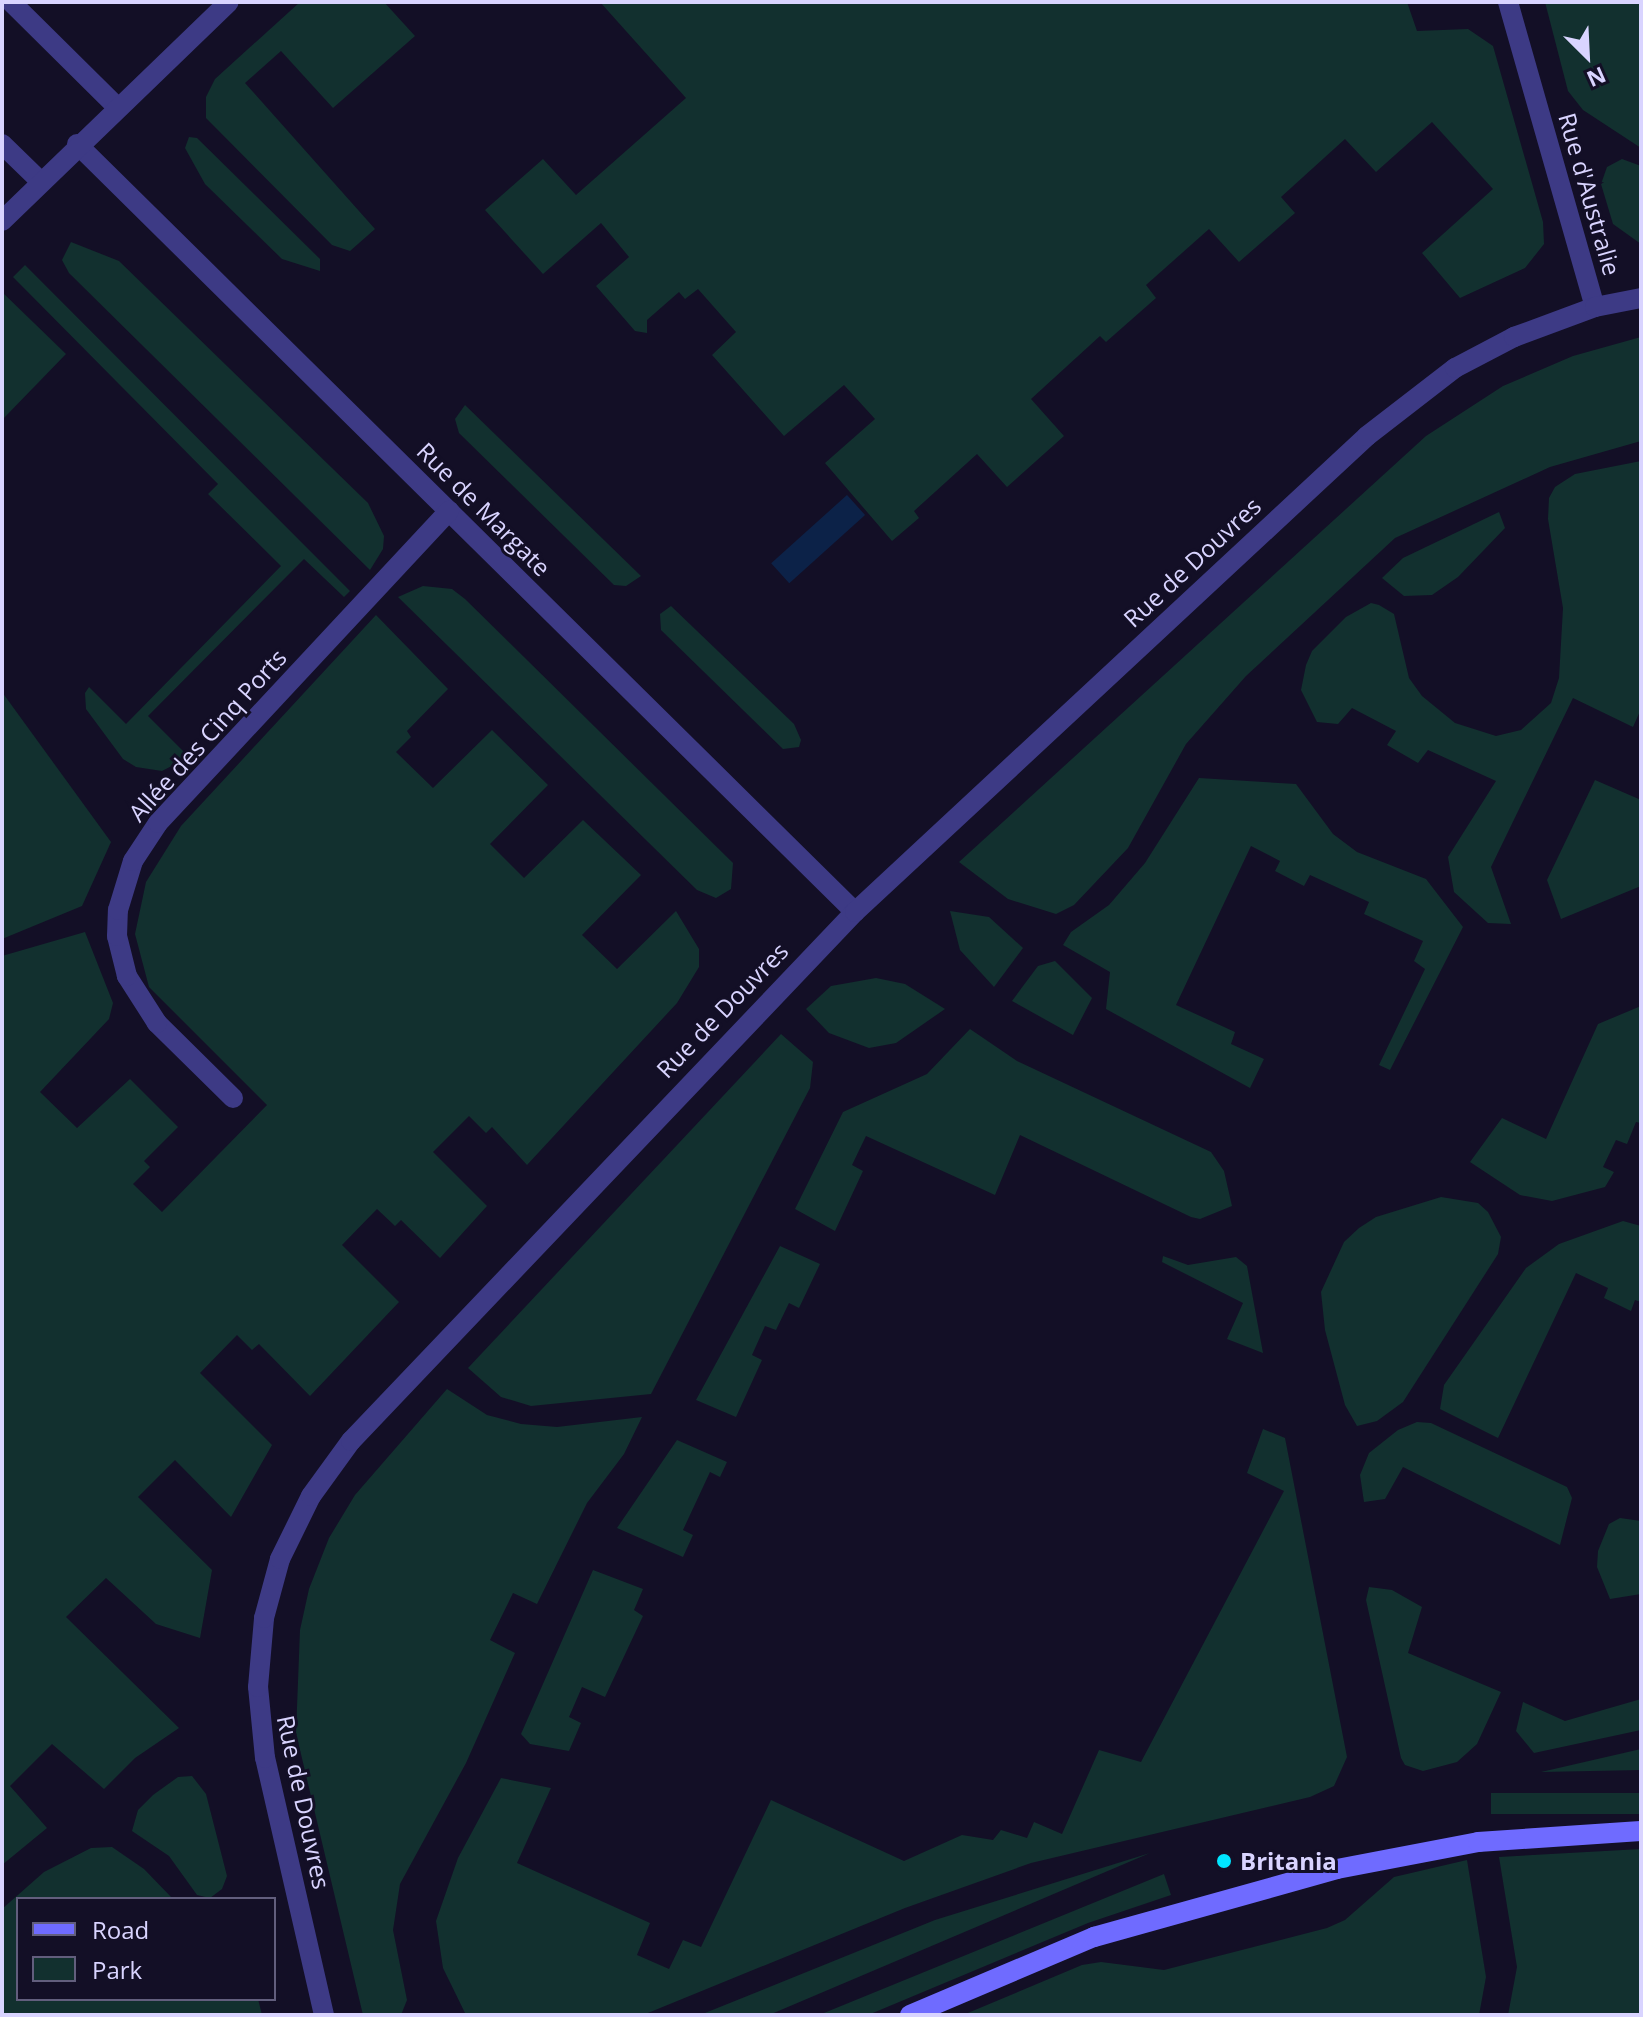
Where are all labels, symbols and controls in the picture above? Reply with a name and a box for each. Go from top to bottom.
north arrow [1547,16,1627,96]
text: N [1582,61,1611,95]
street label: Rue d'Australie [1553,109,1627,279]
street label: Rue de Margate [411,436,557,582]
street label: Rue de Douvres [1117,491,1267,633]
street label: Allée des Cinq Ports [122,643,292,827]
street label: Rue de Douvres [650,936,794,1084]
street label: Rue de Douvres [272,1712,336,1892]
place label: Britania [1240,1847,1337,1875]
marker: Britania [1215,1852,1233,1870]
legend [16,1897,276,2001]
text: Road [92,1913,149,1946]
text: Park [92,1953,142,1986]

